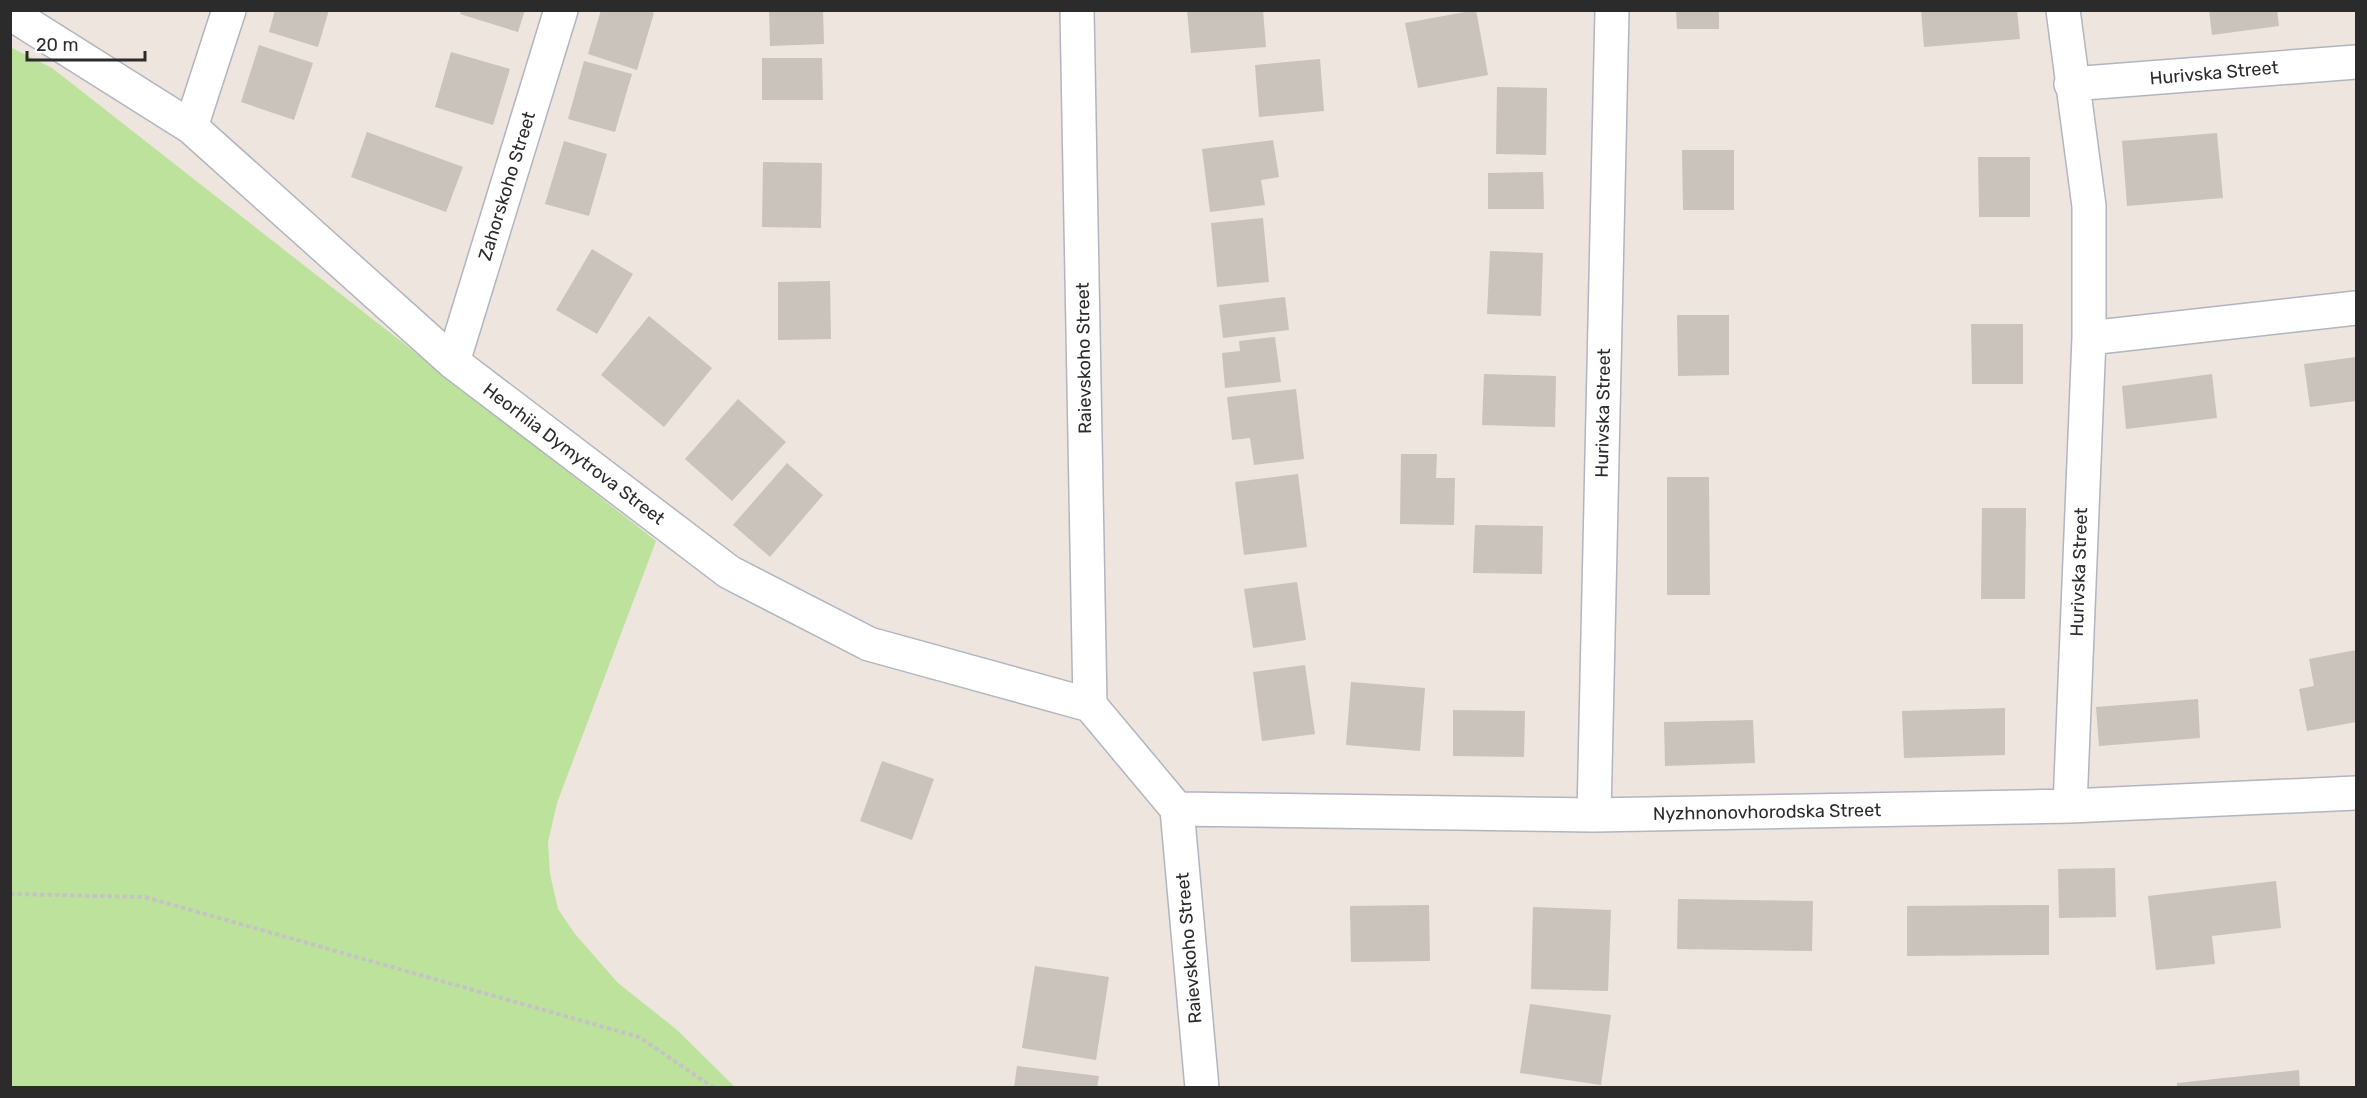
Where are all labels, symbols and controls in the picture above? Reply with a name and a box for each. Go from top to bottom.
scale bar [27,24,146,62]
text: 20 m [36,34,78,56]
street label: Hurivska Street [2149,56,2279,90]
street label: Zahorskoho Street [474,109,540,263]
street label: Raievskoho Street [1072,282,1096,434]
street label: Hurivska Street [1591,348,1615,478]
street label: Heorhiia Dymytrova Street [479,378,669,530]
street label: Hurivska Street [2066,507,2092,637]
street label: Nyzhnonovhorodska Street [1653,799,1881,825]
street label: Raievskoho Street [1171,872,1207,1024]

